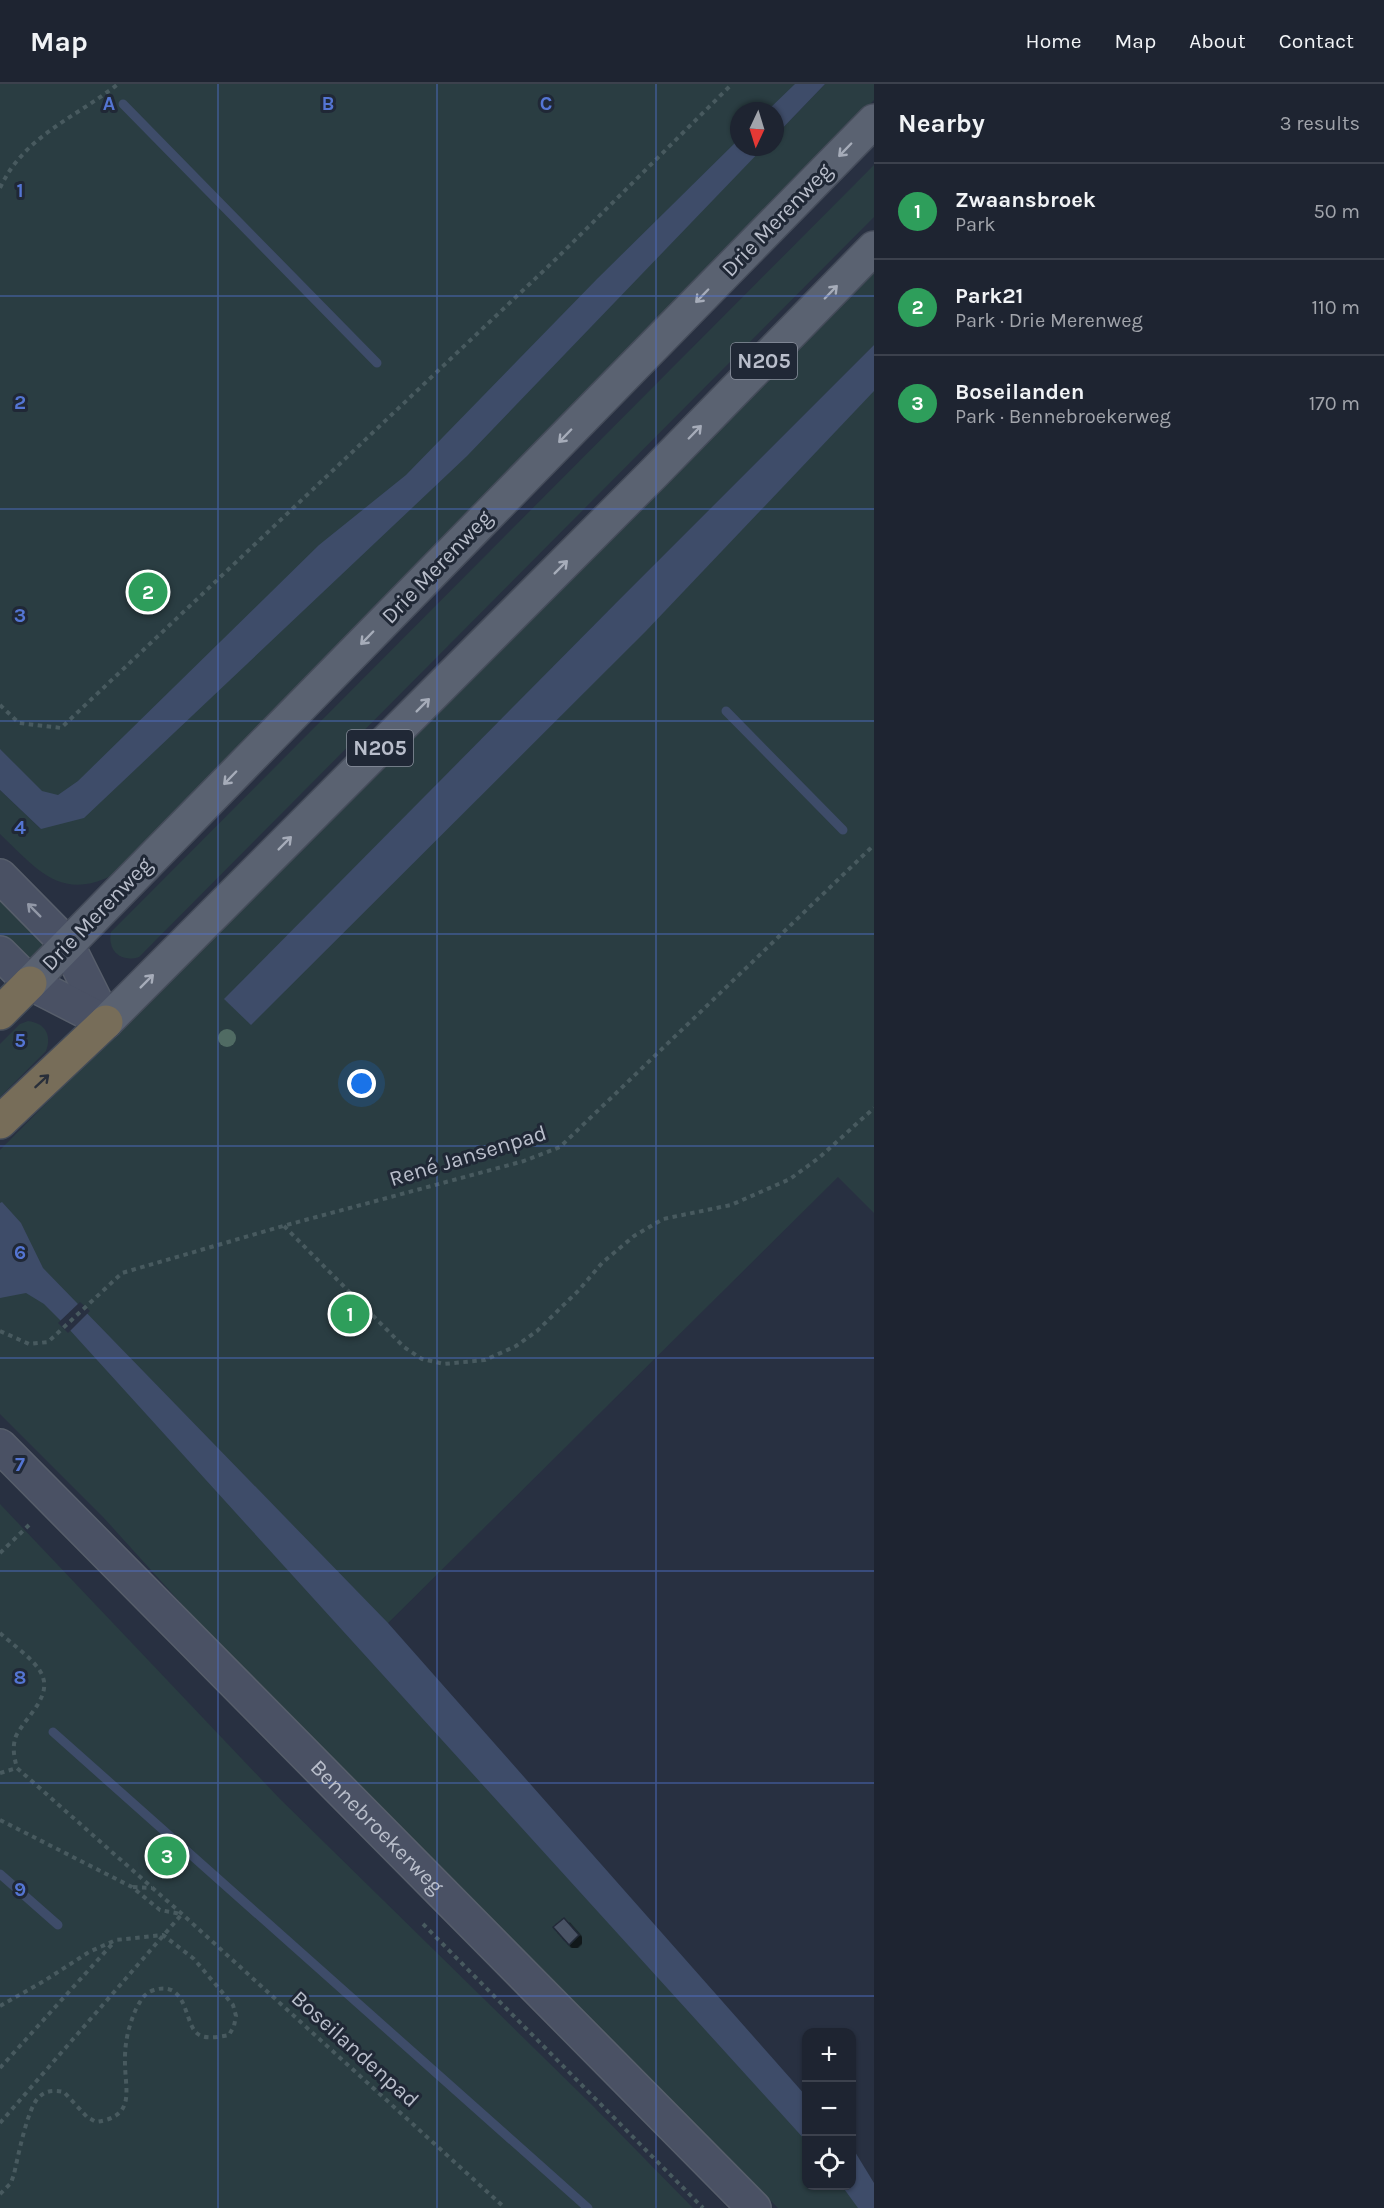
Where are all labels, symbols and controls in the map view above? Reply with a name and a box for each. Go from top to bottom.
text: Map [30,25,88,58]
text: Home [1026,29,1082,53]
text: Map [1115,29,1156,53]
text: About [1189,29,1246,53]
text: Contact [1279,29,1354,53]
text: A [103,92,116,115]
text: B [322,92,334,115]
text: C [540,92,552,115]
north arrow [730,102,784,156]
text: Nearby [898,108,985,139]
text: 3 results [1280,112,1360,135]
one-way arrow [838,143,853,158]
street label: Drie Merenweg [716,157,838,282]
text: 1 [16,179,24,202]
text: Zwaansbroek [955,187,1096,213]
text: 1 [914,200,921,223]
text: 50 m [1313,200,1360,223]
text: Park [955,213,996,236]
text: Park21 [955,283,1023,309]
one-way arrow [824,284,838,299]
one-way arrow [695,289,709,304]
text: 2 [911,296,924,319]
text: 110 m [1311,296,1360,319]
text: Park · Drie Merenweg [955,309,1143,332]
road number: N205 [731,343,797,379]
text: Boseilanden [955,379,1084,405]
text: 2 [14,391,26,414]
text: 3 [911,392,924,415]
text: 170 m [1309,392,1360,415]
text: Park · Bennebroekerweg [955,405,1171,428]
one-way arrow [687,424,702,439]
one-way arrow [558,428,573,443]
street label: Drie Merenweg [376,504,498,629]
one-way arrow [553,560,568,574]
pin: 2 [128,570,168,614]
text: 3 [14,604,26,627]
one-way arrow [359,631,374,646]
one-way arrow [415,698,430,712]
road number: N205 [347,730,413,766]
one-way arrow [223,770,238,785]
text: 4 [14,816,26,839]
one-way arrow [277,835,292,850]
street label: Drie Merenweg [36,851,158,976]
one-way arrow [26,902,41,917]
one-way arrow [140,973,155,988]
text: 5 [14,1029,26,1052]
your location [347,1069,376,1098]
one-way arrow [34,1074,49,1088]
street label: René Jansenpad [386,1120,550,1192]
text: 6 [14,1241,26,1264]
pin: 1 [330,1292,370,1336]
text: 7 [15,1453,25,1476]
text: 8 [14,1666,26,1689]
street label: Bennebroekerweg [305,1754,449,1900]
pin: 3 [148,1834,186,1878]
text: 9 [14,1878,26,1901]
street label: Boseilandenpad [286,1985,424,2113]
map controls [802,2028,856,2190]
button: + [802,2028,856,2082]
button: − [802,2082,856,2136]
button: locate [802,2136,856,2190]

